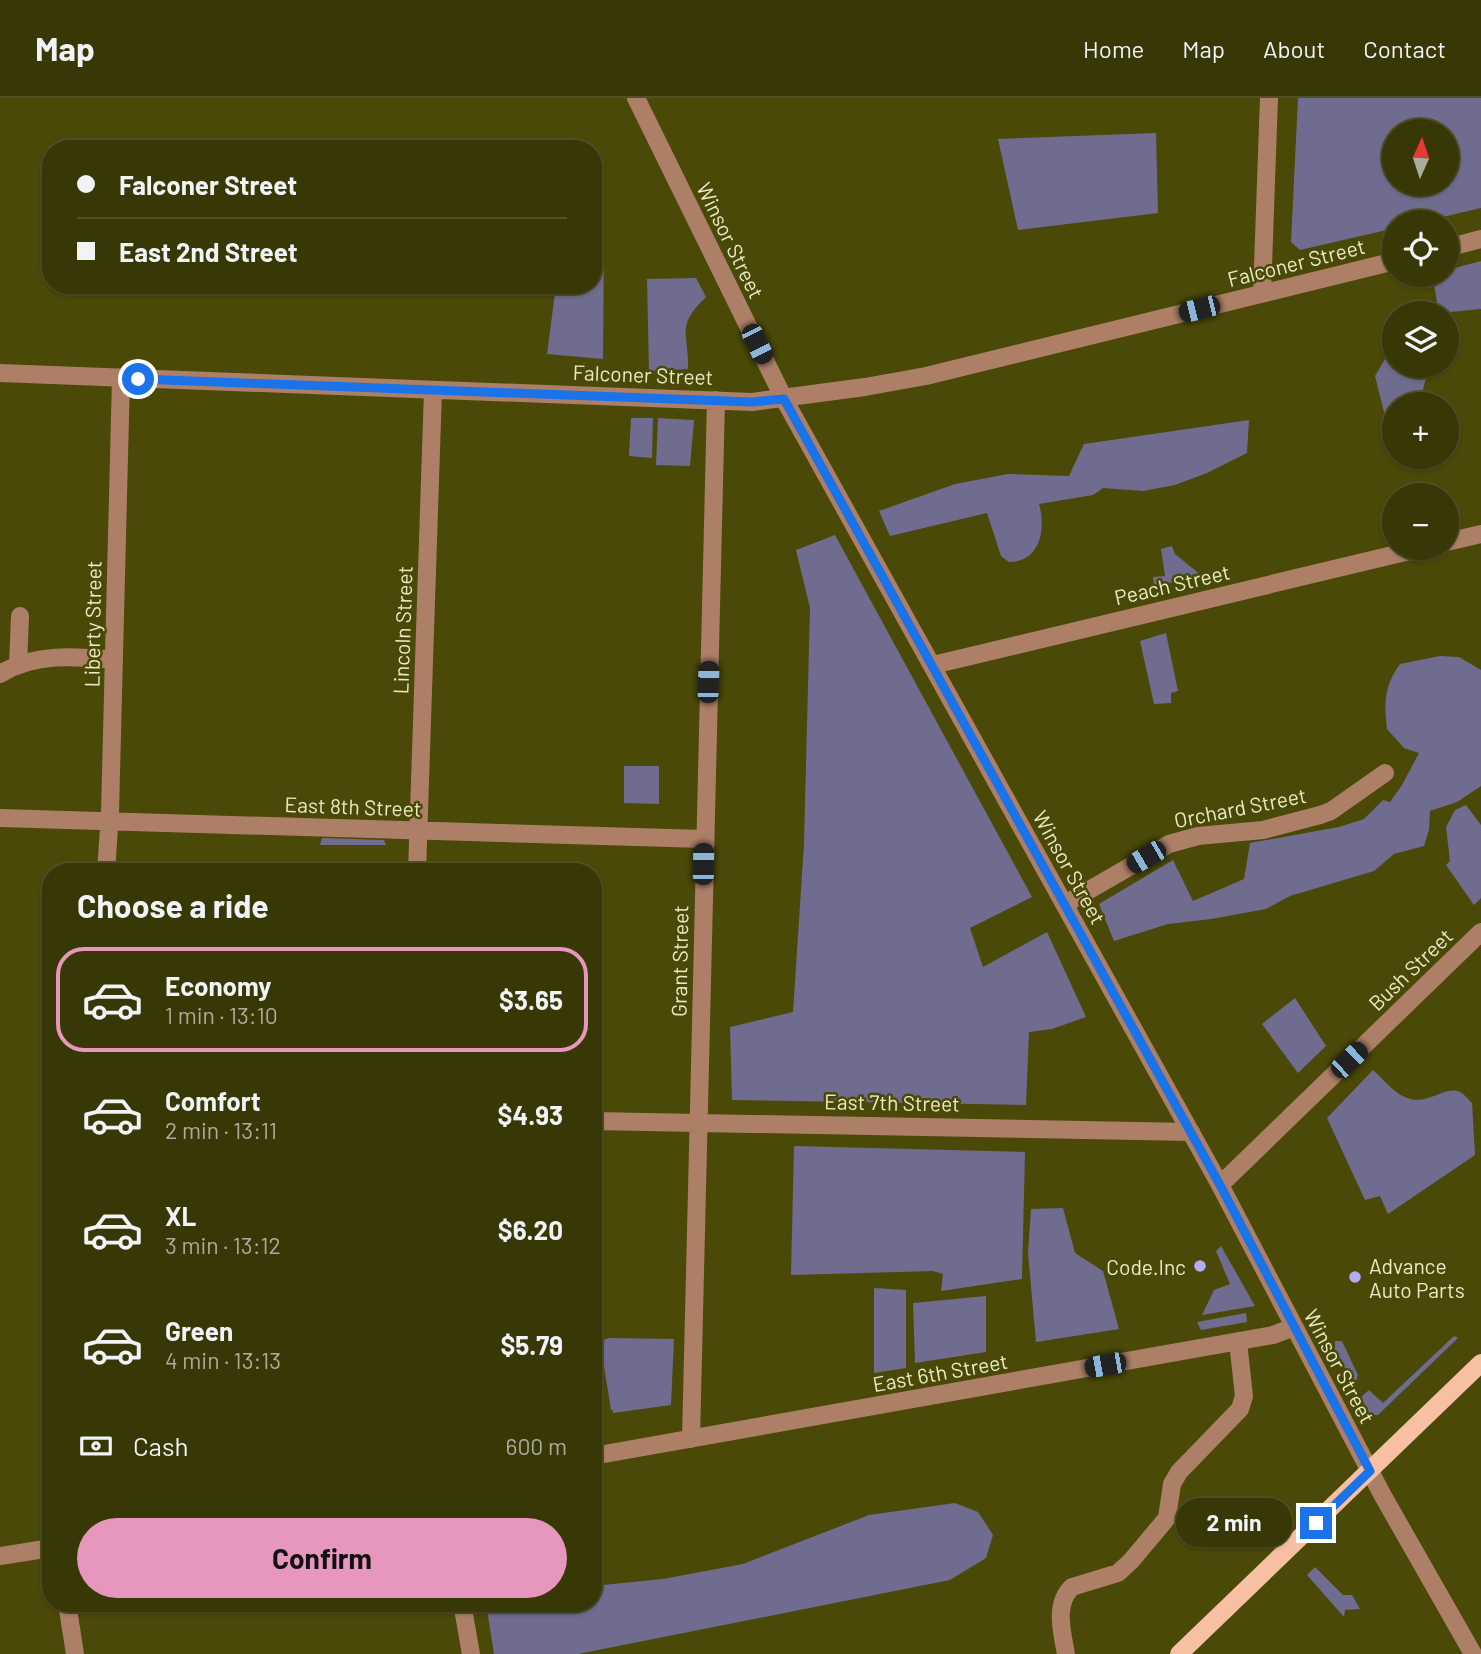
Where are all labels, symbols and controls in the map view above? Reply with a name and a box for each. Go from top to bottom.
text: Map [35,28,95,68]
text: Home [1083,34,1144,63]
text: Map [1182,34,1225,63]
text: About [1263,34,1325,63]
text: Contact [1363,34,1446,63]
north arrow [1382,119,1460,196]
map controls [1382,119,1459,560]
text: Falconer Street [119,169,297,200]
street label: Winsor Street [692,178,770,302]
button: locate [1382,210,1459,287]
street label: Falconer Street [1225,233,1367,291]
text: East 2nd Street [119,236,298,267]
car [1177,294,1222,324]
button: layers [1382,301,1459,378]
car [739,321,776,367]
street label: Falconer Street [572,359,714,389]
route start [122,363,154,395]
button: + [1382,392,1459,469]
button: − [1382,483,1459,560]
street label: Peach Street [1112,559,1232,609]
street label: Liberty Street [78,560,106,688]
street label: Lincoln Street [387,565,417,695]
car [697,661,720,703]
street label: Orchard Street [1172,782,1308,832]
street label: East 8th Street [284,791,422,821]
street label: Winsor Street [1029,806,1111,928]
car [1123,837,1170,877]
car [693,843,714,885]
text: Choose a ride [77,886,269,924]
street label: Grant Street [666,905,692,1017]
street label: Bush Street [1363,923,1457,1015]
icon: car [81,968,144,1031]
text: Economy [165,970,271,1001]
text: $3.65 [499,984,563,1015]
text: 1 min · 13:10 [165,1001,278,1029]
car [1327,1038,1372,1082]
icon: car [81,1083,144,1146]
text: Comfort [165,1085,261,1116]
street label: East 7th Street [824,1088,960,1116]
text: $4.93 [498,1099,563,1130]
text: 2 min · 13:11 [165,1116,277,1144]
icon: car [81,1198,144,1261]
text: XL [165,1200,196,1231]
text: $6.20 [498,1214,563,1245]
text: 3 min · 13:12 [165,1231,281,1259]
place label: Advance Auto Parts [1369,1253,1465,1302]
place label: Code.Inc [1106,1254,1186,1279]
marker: Code.Inc [1192,1258,1208,1274]
marker: Advance Auto Parts [1347,1269,1363,1285]
street label: Winsor Street [1299,1305,1381,1427]
icon: car [81,1313,144,1376]
text: Green [165,1315,233,1346]
text: $5.79 [500,1329,563,1360]
text: 4 min · 13:13 [165,1346,281,1374]
street label: East 6th Street [871,1348,1009,1396]
car [1083,1351,1128,1379]
icon: cash [77,1427,115,1465]
text: Cash [133,1430,188,1461]
text: 600 m [506,1432,567,1460]
callout: 2 min [1176,1498,1292,1548]
route end [1300,1507,1332,1539]
text: 2 min [1206,1508,1262,1536]
button: Confirm [77,1518,567,1598]

